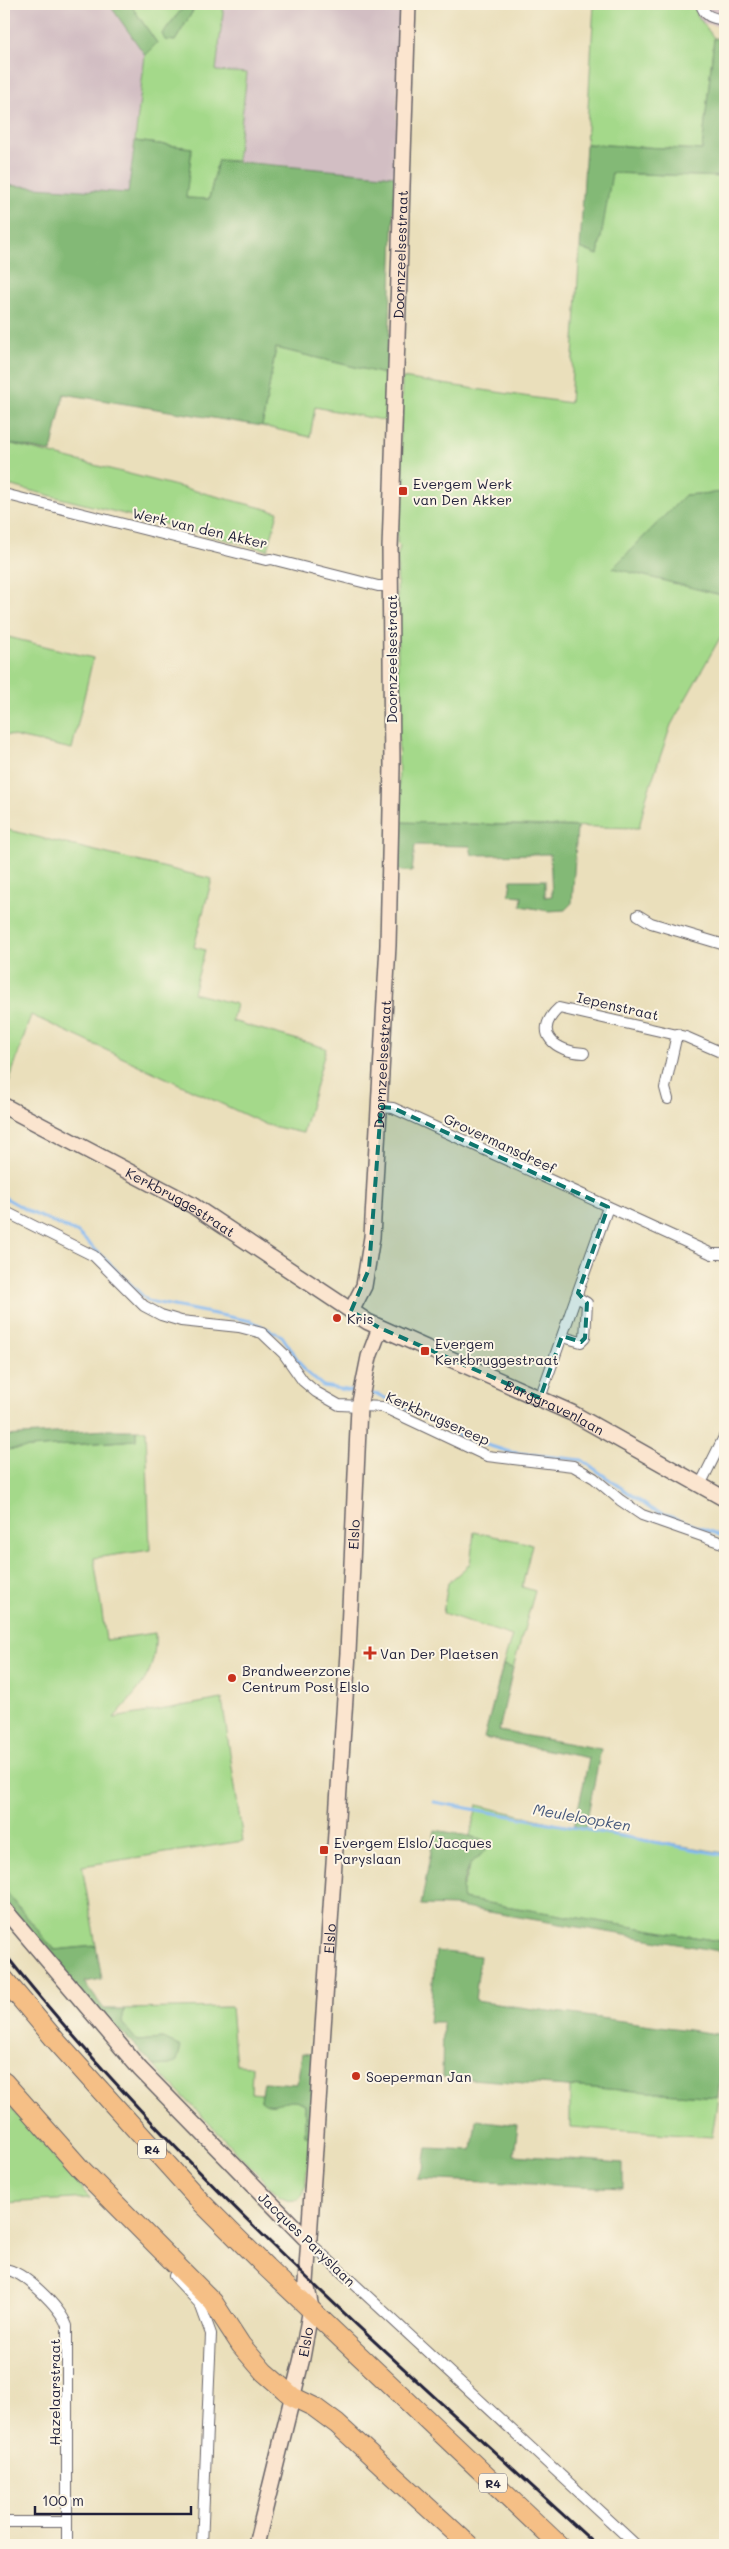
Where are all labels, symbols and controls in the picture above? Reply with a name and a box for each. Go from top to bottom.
street label: Doornzeelsestraat [388,190,411,319]
place label: Evergem Werk van Den Akker [413,474,512,509]
marker: Evergem Werk van Den Akker [397,485,409,497]
street label: Werk van den Akker [130,503,270,553]
street label: Doornzeelsestraat [382,595,401,723]
street label: Iepenstraat [575,987,661,1025]
street label: Doornzeelsestraat [368,999,394,1129]
street label: Grovermansdreef [441,1109,560,1178]
street label: Kerkbruggestraat [123,1162,239,1241]
place label: Kris [347,1309,374,1328]
marker: Kris [331,1312,343,1324]
place label: Evergem Kerkbruggestraat [435,1334,559,1369]
marker: Evergem Kerkbruggestraat [419,1345,431,1357]
street label: Burggravenlaan [502,1375,608,1439]
street label: Kerkbrugsereep [383,1387,493,1449]
street label: Elslo [343,1519,363,1550]
place label: Van Der Plaetsen [380,1644,499,1663]
marker: Van Der Plaetsen [364,1647,376,1659]
place label: Brandweerzone Centrum Post Elslo [242,1661,369,1696]
marker: Brandweerzone Centrum Post Elslo [226,1672,238,1684]
water label: Meuleloopken [532,1799,632,1835]
place label: Evergem Elslo/Jacques Paryslaan [334,1833,492,1868]
marker: Evergem Elslo/Jacques Paryslaan [318,1844,330,1856]
street label: Elslo [318,1923,339,1954]
place label: Soeperman Jan [366,2067,471,2086]
marker: Soeperman Jan [350,2070,362,2082]
road number: R4 [138,2140,166,2158]
street label: Jacques Paryslaan [254,2188,360,2290]
street label: Elslo [293,2325,317,2358]
street label: Hazelaarstraat [45,2339,64,2445]
road number: R4 [479,2474,507,2492]
scale bar [35,2484,191,2516]
text: 100 m [42,2490,84,2510]

